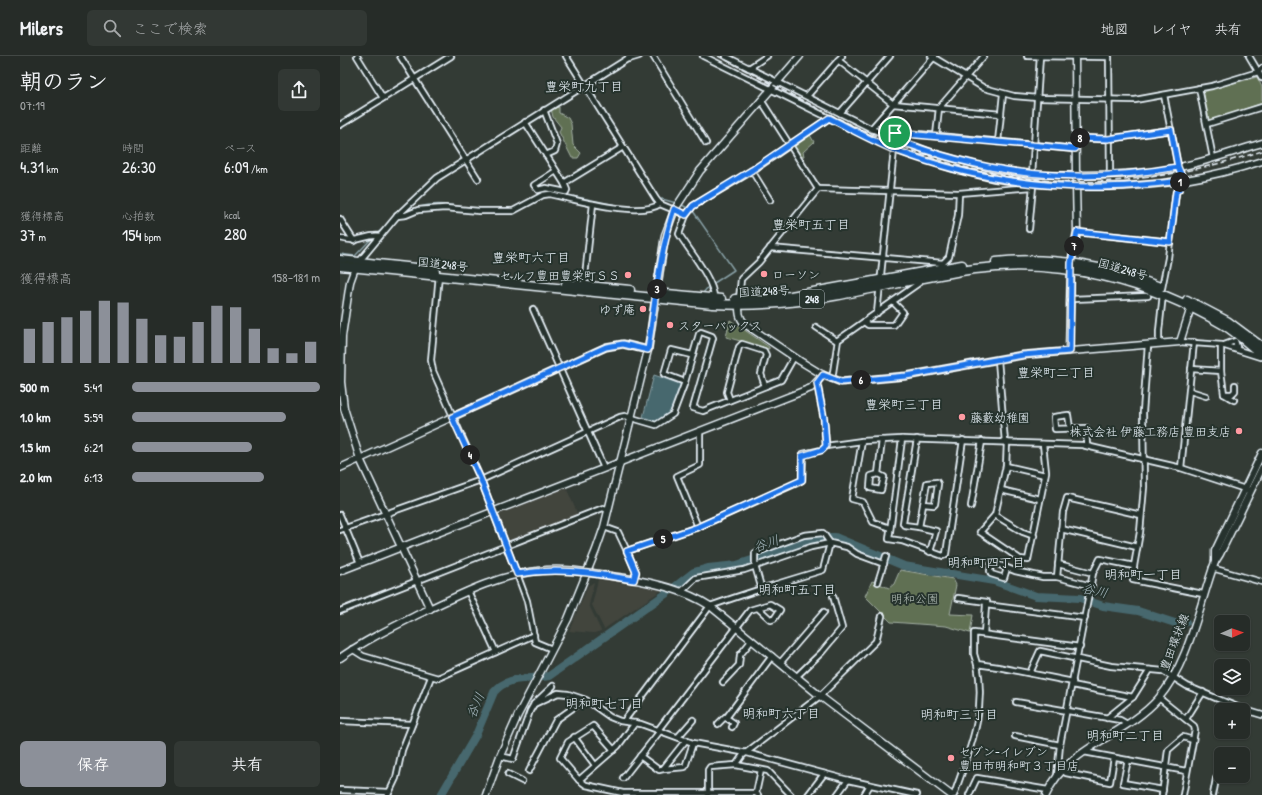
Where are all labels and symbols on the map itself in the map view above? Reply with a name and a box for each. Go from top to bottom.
district label: 豊栄町九丁目 [545,77,623,95]
pin [878,116,912,150]
pin: 8 [1070,128,1090,148]
pin: 1 [1170,172,1190,192]
district label: 豊栄町五丁目 [772,215,850,233]
pin: 7 [1064,236,1084,256]
district label: 豊栄町六丁目 [492,248,570,266]
street label: 国道248号 [417,253,469,275]
street label: 国道248号 [1096,254,1150,284]
place label: ローソン [772,266,820,283]
place label: セルフ豊田豊栄町ＳＳ [500,267,620,284]
marker: ローソン [759,269,769,279]
marker: セルフ豊田豊栄町ＳＳ [623,270,633,280]
pin: 3 [647,279,667,299]
street label: 国道248号 [738,281,790,301]
road number: 248 [800,290,824,308]
place label: ゆず庵 [599,301,635,318]
marker: ゆず庵 [638,304,648,314]
place label: スターバックス [678,317,762,334]
marker: スターバックス [665,320,675,330]
district label: 豊栄町二丁目 [1017,363,1095,381]
pin: 6 [851,370,871,390]
district label: 豊栄町三丁目 [865,395,943,413]
place label: 藤藪幼稚園 [970,409,1030,426]
marker: 藤藪幼稚園 [957,412,967,422]
place label: 株式会社 伊藤工務店 豊田支店 [1069,423,1231,440]
marker: 株式会社 伊藤工務店 豊田支店 [1234,426,1244,436]
pin: 4 [460,445,480,465]
pin: 5 [653,529,673,549]
water label: 谷川 [751,530,781,556]
district label: 明和町四丁目 [947,553,1025,571]
district label: 明和町一丁目 [1104,565,1182,583]
water label: 谷川 [1080,578,1110,602]
district label: 明和町五丁目 [758,580,836,598]
park label: 明和公園 [891,590,939,607]
street label: 豊田環状線 [1155,611,1193,673]
north arrow [1214,615,1250,651]
water label: 谷川 [461,689,489,721]
district label: 明和町七丁目 [565,694,643,712]
district label: 明和町六丁目 [742,704,820,722]
district label: 明和町三丁目 [920,705,998,723]
district label: 明和町二丁目 [1086,726,1164,744]
place label: セブン-イレブン 豊田市明和町３丁目店 [959,743,1079,774]
marker: セブン-イレブン 豊田市明和町３丁目店 [946,753,956,763]

